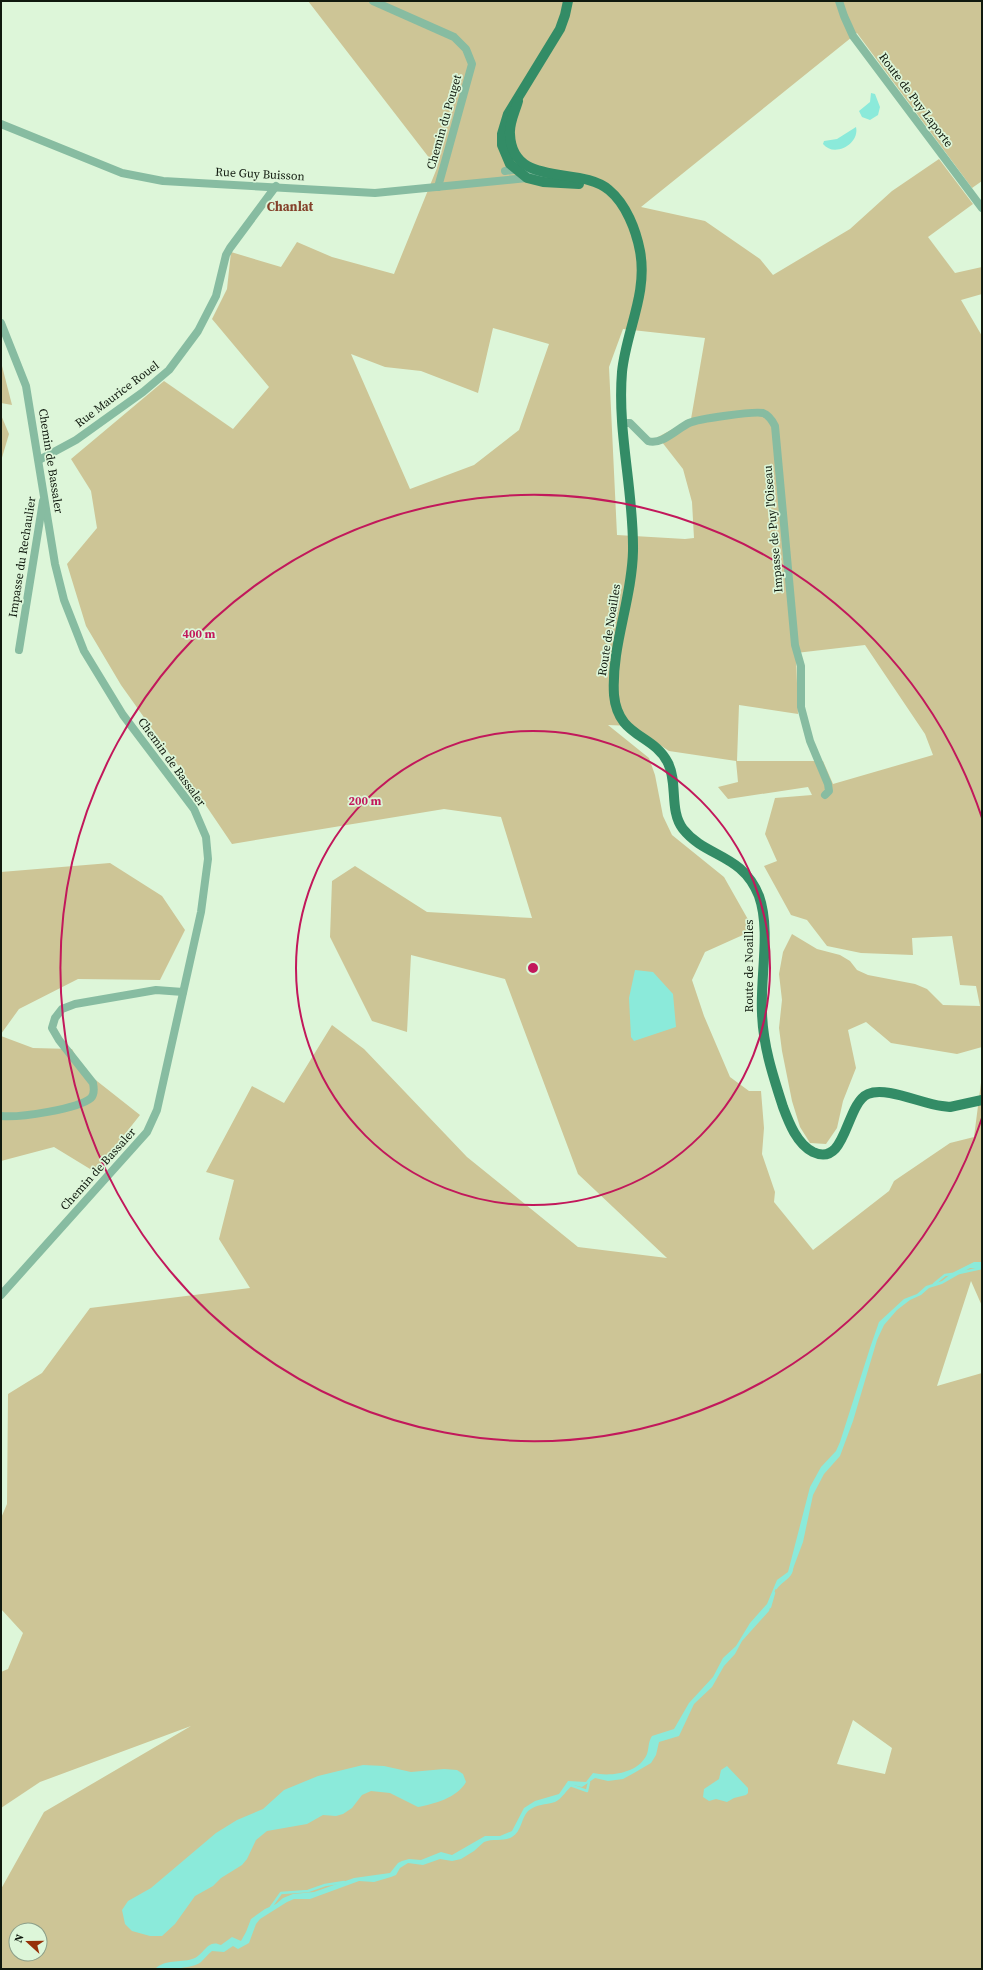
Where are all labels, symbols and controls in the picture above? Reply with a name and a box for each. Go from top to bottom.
street label: Route de Puy Laporte [875,50,957,150]
street label: Chemin du Pouget [423,73,465,171]
street label: Rue Guy Buisson [215,164,305,184]
district label: Chanlat [267,198,314,215]
street label: Rue Maurice Rouel [72,357,163,431]
street label: Chemin de Bassaler [35,407,67,515]
street label: Impasse de Puy l'Oiseau [759,465,787,593]
street label: Impasse du Rechaulier [5,495,39,619]
street label: Route de Noailles [594,583,624,677]
text: 400 m [183,626,216,642]
street label: Chemin de Bassaler [134,714,210,810]
text: 200 m [349,793,382,809]
street label: Route de Noailles [741,919,757,1013]
centre of rings [526,961,540,975]
street label: Chemin de Bassaler [57,1124,139,1214]
north arrow [8,1922,48,1962]
text: N [11,1932,28,1945]

